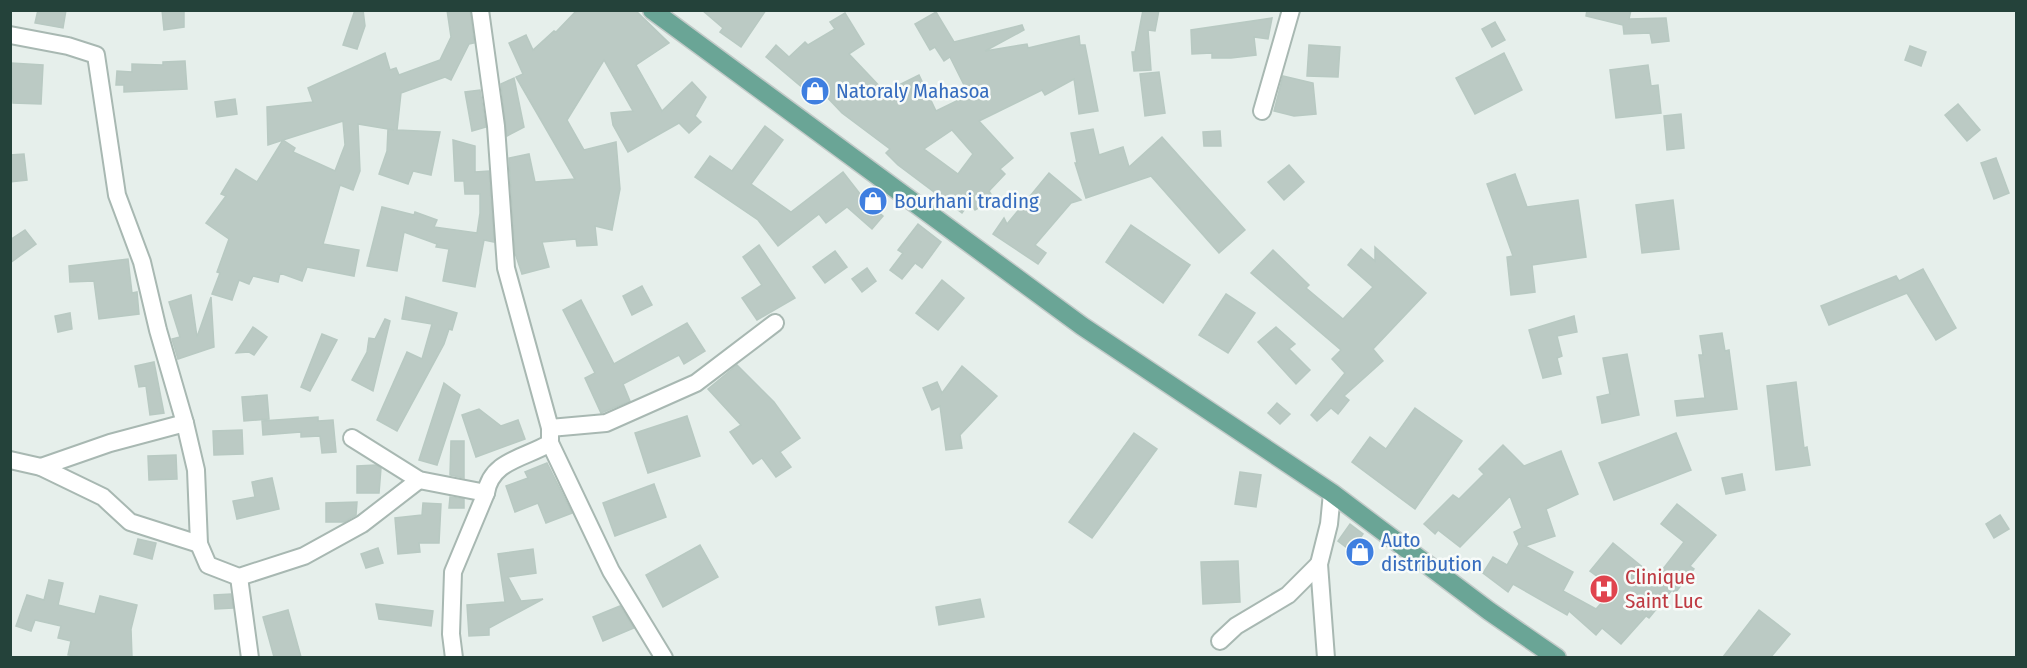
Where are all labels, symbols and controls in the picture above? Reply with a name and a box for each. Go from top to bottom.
shop icon: Natoraly Mahasoa [799,75,831,107]
place label: Natoraly Mahasoa [836,78,990,104]
shop icon: Bourhani trading [857,185,889,217]
place label: Bourhani trading [894,188,1039,214]
place label: Auto distribution [1381,527,1482,577]
shop icon: Auto distribution [1344,536,1376,568]
place label: Clinique Saint Luc [1625,564,1703,614]
hospital icon: Clinique Saint Luc [1588,573,1620,605]

